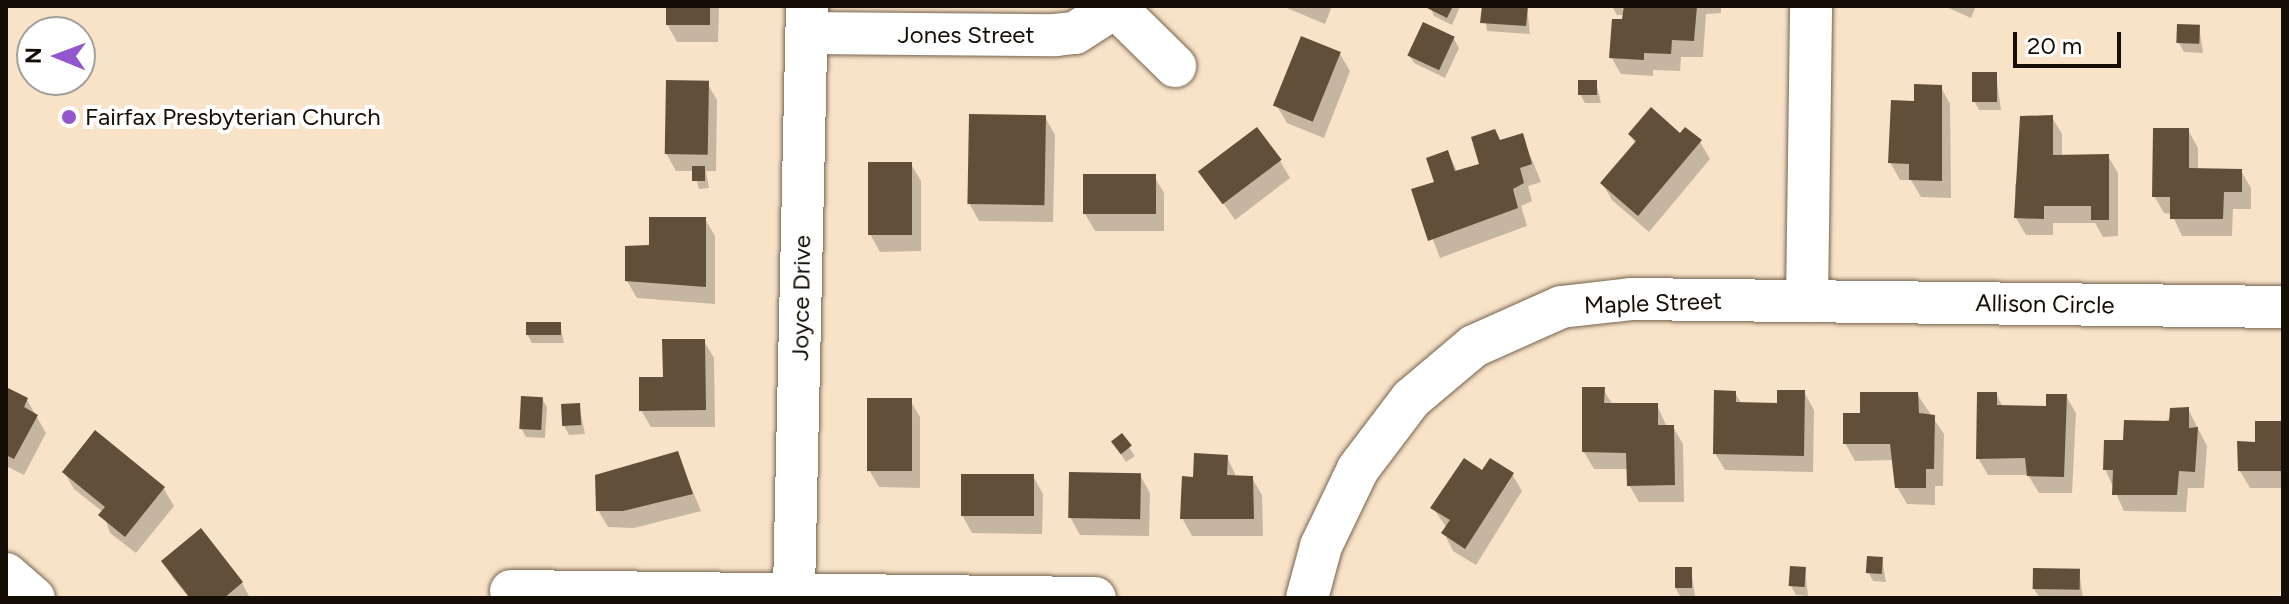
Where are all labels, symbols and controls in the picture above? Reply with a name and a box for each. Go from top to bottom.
north arrow [16,16,96,96]
scale bar [2017,16,2125,66]
street label: Jones Street [897,21,1035,49]
text: 20 m [2027,31,2082,60]
text: N [20,47,47,64]
place label: Fairfax Presbyterian Church [85,103,381,131]
marker: Fairfax Presbyterian Church [60,108,78,126]
street label: Joyce Drive [786,235,816,361]
street label: Maple Street [1583,286,1723,320]
street label: Allison Circle [1975,288,2115,320]

